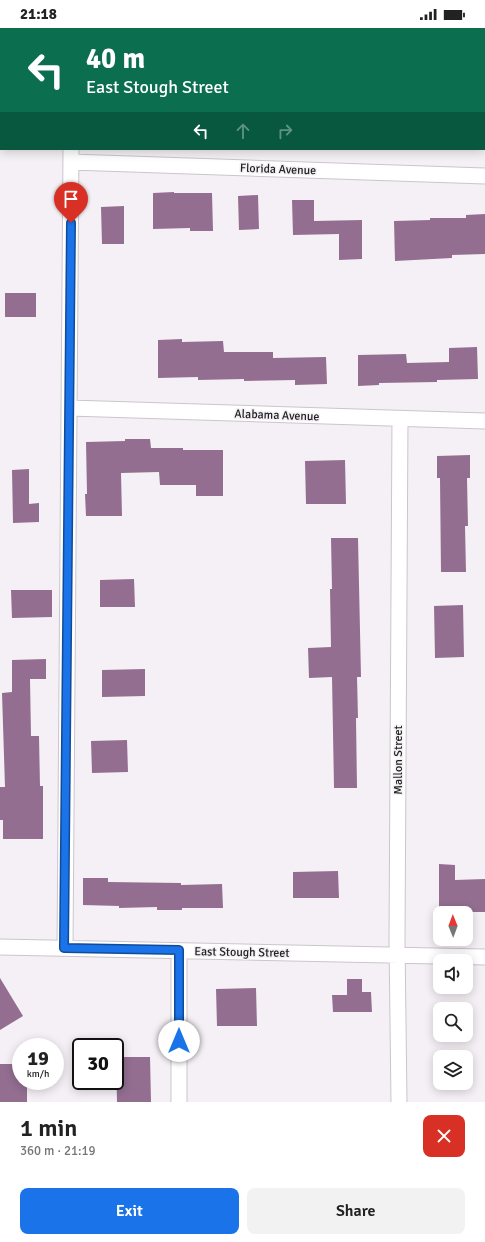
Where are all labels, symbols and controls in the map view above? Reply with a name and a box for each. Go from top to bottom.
text: 21:18 [20,5,57,23]
text: 40 m [86,42,145,76]
icon: left [20,44,72,96]
text: East Stough Street [86,76,229,98]
icon: left [190,120,212,142]
icon: ahead [232,120,254,142]
icon: right [274,120,296,142]
street label: Florida Avenue [240,161,316,178]
pin [54,182,88,223]
icon: arrive [60,188,82,210]
street label: Alabama Avenue [234,407,320,424]
street label: Mallon Street [391,725,406,795]
north arrow [433,906,473,946]
map controls [433,906,473,1090]
street label: East Stough Street [194,944,290,961]
button: sound [433,954,473,994]
button: search [433,1002,473,1042]
position arrow [158,1020,200,1062]
speed limit sign: 30 [72,1038,124,1090]
text: 19 [27,1046,49,1071]
button: layers [433,1050,473,1090]
text: km/h [27,1068,49,1080]
text: 1 min [20,1113,77,1143]
button: close [423,1115,465,1157]
text: 360 m · 21:19 [20,1143,96,1159]
button: Exit [20,1188,239,1234]
button: Share [247,1188,465,1234]

